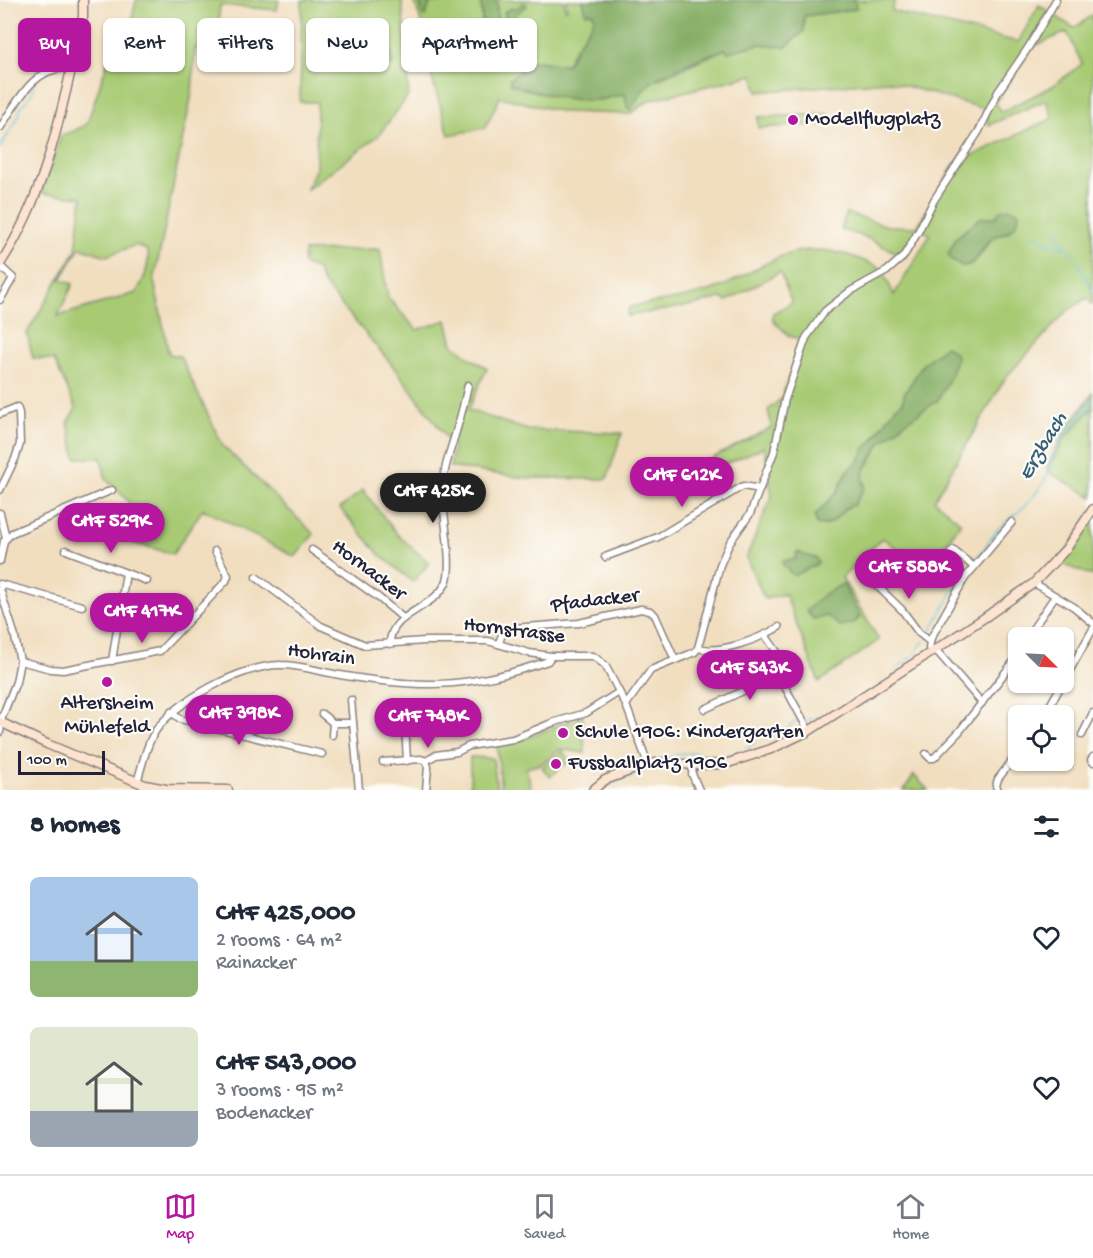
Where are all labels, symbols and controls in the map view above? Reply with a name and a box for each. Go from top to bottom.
chip: Buy [18,18,91,72]
chip: Rent [103,18,185,72]
chip: Filters [197,18,294,72]
chip: New [306,18,389,72]
chip: Apartment [401,18,537,72]
place label: Modellflugplatz [805,108,941,133]
marker: Modellflugplatz [786,113,800,127]
water label: Erzbach [1014,408,1074,486]
pin: CHF 612K [620,457,744,508]
text: CHF 612K [644,465,720,488]
pin: CHF 425K [371,473,495,524]
text: CHF 425K [394,481,472,504]
pin: CHF 529K [49,503,173,554]
text: CHF 529K [72,511,150,534]
street label: Hornacker [326,535,411,608]
pin: CHF 588K [847,549,971,600]
text: CHF 588K [869,557,949,580]
street label: Pfadacker [549,584,642,620]
pin: CHF 417K [80,593,204,644]
text: CHF 417K [104,601,180,624]
street label: Hornstrasse [462,613,567,651]
north arrow [1008,627,1074,693]
map controls [1008,627,1074,771]
street label: Hohrain [286,639,356,673]
pin: CHF 543K [688,650,812,701]
text: CHF 543K [711,658,789,681]
marker: Altersheim Mühlefeld [100,675,114,689]
place label: Altersheim Mühlefeld [60,692,154,741]
pin: CHF 398K [177,695,301,746]
pin: CHF 748K [366,698,490,749]
text: CHF 398K [199,703,279,726]
button: locate [1008,705,1074,771]
text: CHF 748K [388,706,468,729]
place label: Schule 1906: Kindergarten [575,721,804,746]
marker: Schule 1906: Kindergarten [556,726,570,740]
scale bar [18,748,105,776]
text: 100 m [27,752,67,771]
place label: Fussballplatz 1906 [567,752,727,777]
marker: Fussballplatz 1906 [549,757,563,771]
icon: filters [1030,810,1063,843]
text: 8 homes [30,811,119,842]
text: CHF 425,000 [216,899,356,930]
icon: home [78,901,150,973]
icon: heart [1030,921,1063,954]
text: 2 rooms · 64 m² [216,930,342,953]
text: Rainacker [216,953,296,976]
text: CHF 543,000 [216,1049,356,1080]
icon: home [78,1051,150,1123]
icon: heart [1030,1071,1063,1104]
text: 3 rooms · 95 m² [216,1080,344,1103]
text: Bodenacker [216,1103,312,1126]
tab: Map [164,1190,197,1245]
tab: Saved [524,1190,565,1245]
tab: Home [892,1190,929,1245]

